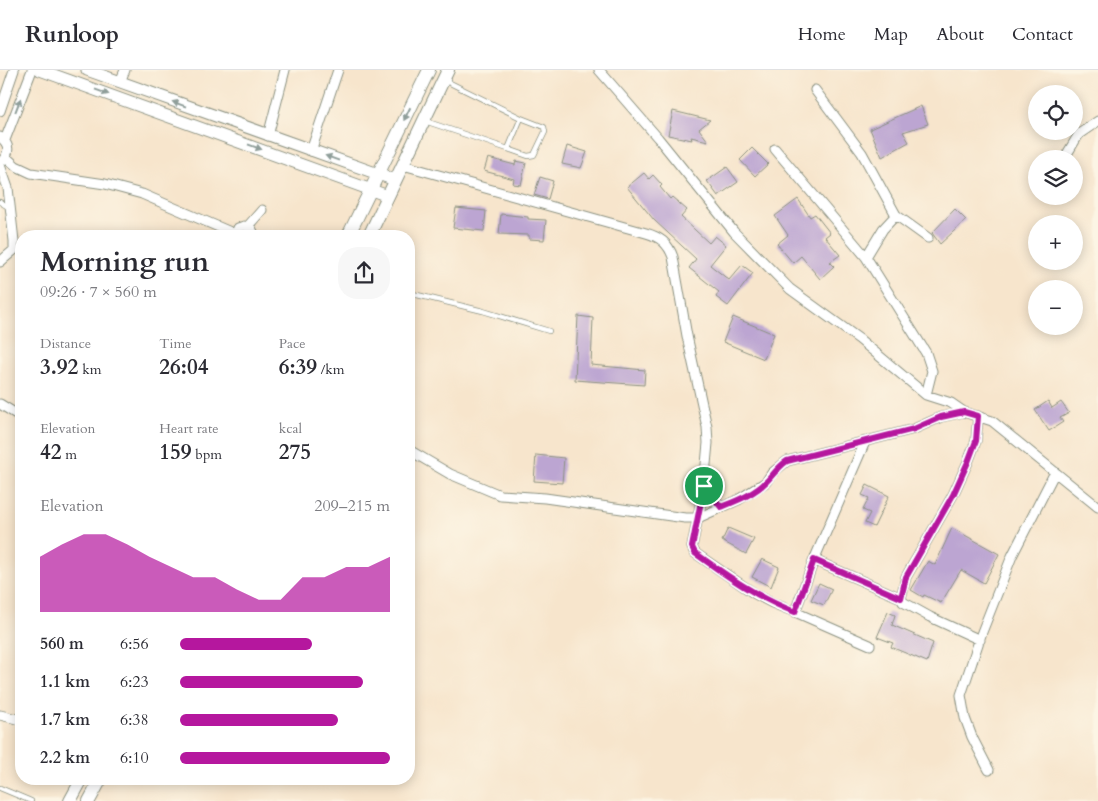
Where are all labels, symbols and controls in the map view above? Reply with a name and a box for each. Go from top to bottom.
text: Runloop [25,18,119,51]
text: Home [798,22,846,47]
text: Map [874,22,908,47]
text: About [936,22,984,47]
text: Contact [1012,22,1073,47]
map controls [1028,85,1083,335]
button: locate [1028,85,1083,140]
one-way arrow [95,88,110,96]
one-way arrow [14,97,22,112]
one-way arrow [171,100,186,107]
one-way arrow [403,107,411,121]
one-way arrow [248,143,263,151]
button: layers [1028,150,1083,205]
one-way arrow [324,154,339,161]
button: + [1028,215,1083,270]
text: Morning run [40,243,209,281]
button: share [338,247,390,299]
button: − [1028,280,1083,335]
text: 09:26 · 7 × 560 m [40,281,157,303]
text: Distance [40,334,91,353]
text: Time [159,334,192,353]
text: Pace [279,334,306,353]
text: 3.92 [40,353,78,382]
text: 26:04 [159,353,208,382]
text: 6:39 [279,353,317,382]
text: km [78,360,101,379]
text: /km [317,360,345,379]
text: Elevation [40,419,96,438]
text: Heart rate [159,419,219,438]
text: kcal [279,419,302,438]
text: 42 [40,438,62,467]
text: 159 [159,438,192,467]
text: 275 [279,438,311,467]
text: m [62,445,77,464]
text: bpm [192,445,222,464]
pin [683,465,725,507]
icon: arrive [690,472,718,500]
text: Elevation [40,495,104,517]
text: 209–215 m [314,495,390,517]
text: 560 m [40,633,84,655]
text: 6:56 [120,633,149,655]
text: 1.1 km [40,671,90,693]
text: 6:23 [120,671,149,693]
text: 1.7 km [40,709,90,731]
text: 6:38 [120,709,149,731]
text: 2.2 km [40,747,90,769]
text: 6:10 [120,747,149,769]

